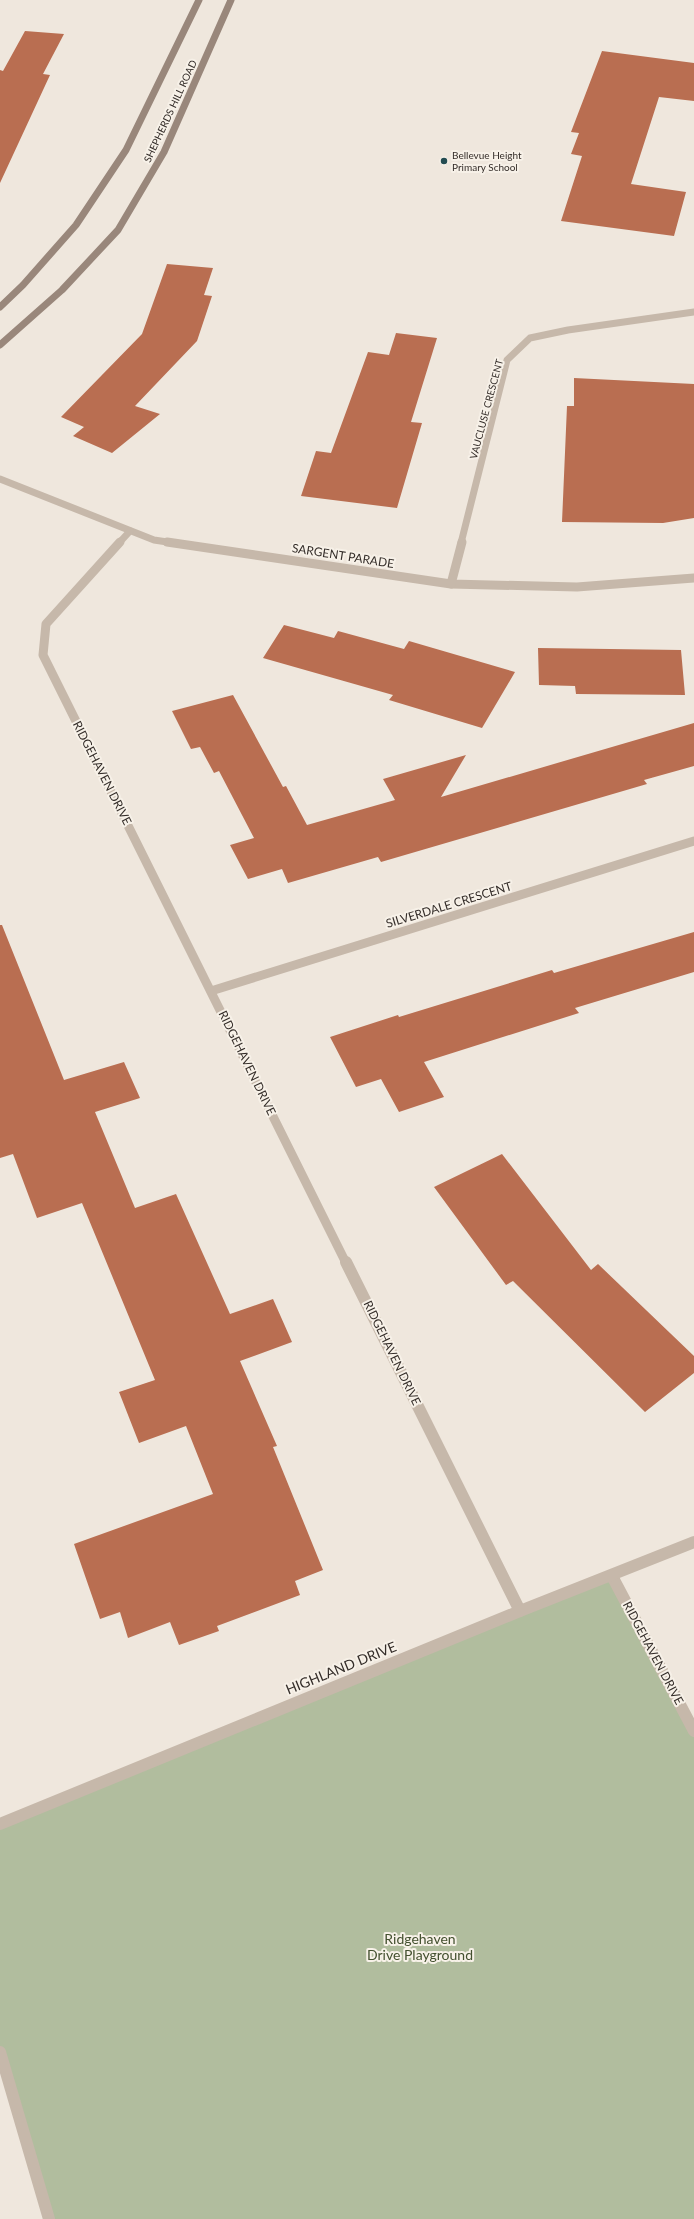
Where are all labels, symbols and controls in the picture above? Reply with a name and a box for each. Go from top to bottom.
street label: SHEPHERDS HILL ROAD [141,58,199,164]
place label: Bellevue Height Primary School [452,149,522,173]
marker: Bellevue Height Primary School [439,156,449,166]
street label: VAUCLUSE CRESCENT [467,358,505,460]
street label: SARGENT PARADE [291,540,395,571]
street label: RIDGEHAVEN DRIVE [70,718,135,827]
street label: SILVERDALE CRESCENT [384,878,514,931]
street label: RIDGEHAVEN DRIVE [216,1008,279,1118]
street label: RIDGEHAVEN DRIVE [361,1298,424,1408]
street label: RIDGEHAVEN DRIVE [620,1599,687,1707]
street label: HIGHLAND DRIVE [283,1638,399,1698]
park label: Ridgehaven Drive Playground [367,1930,473,1963]

